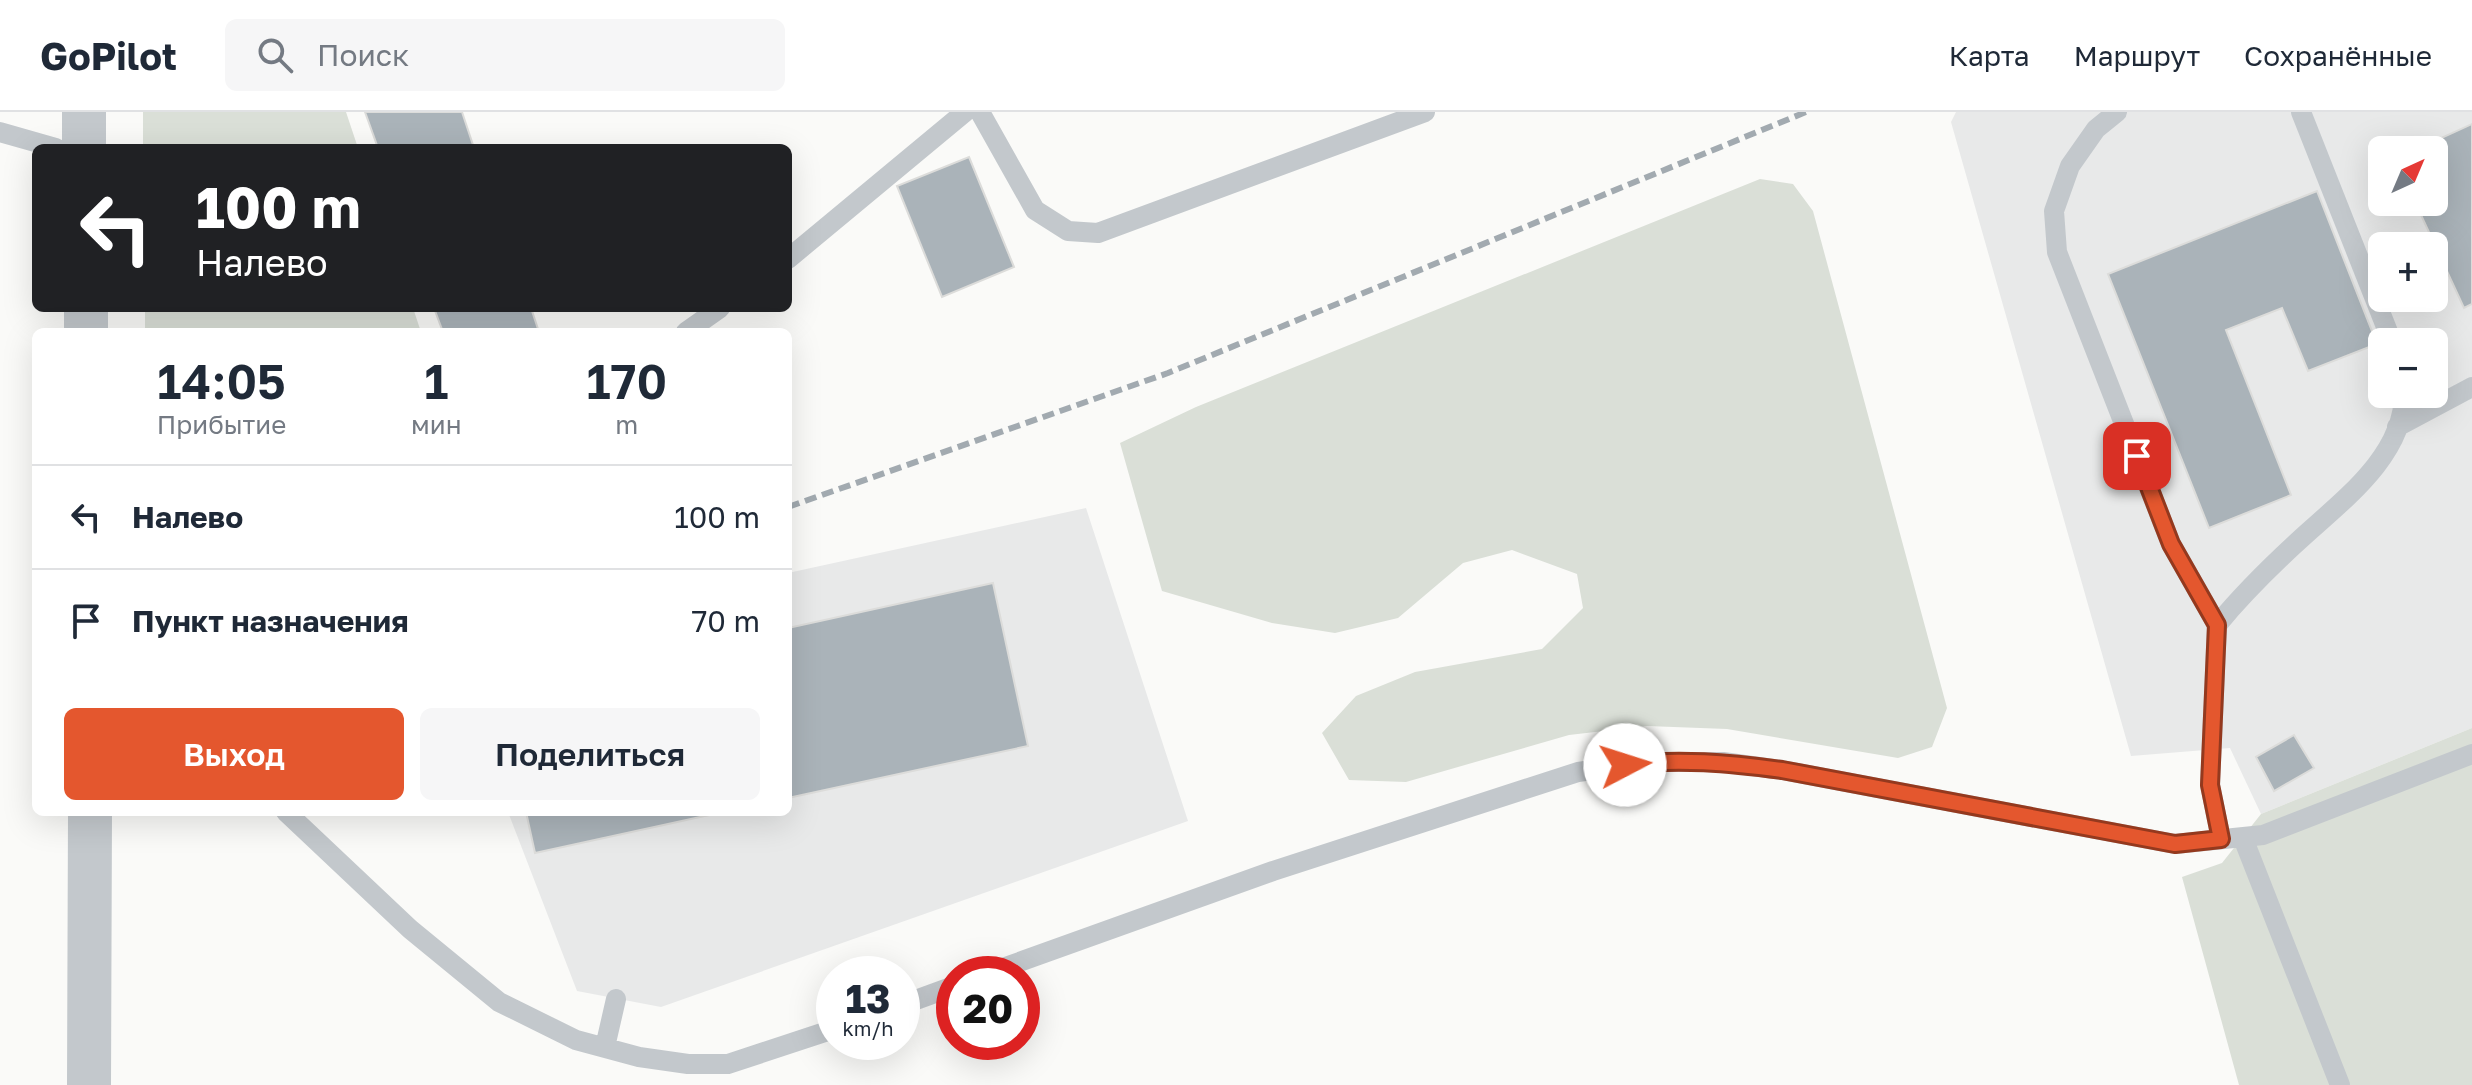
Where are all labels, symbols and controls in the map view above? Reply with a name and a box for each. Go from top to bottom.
search box [225,19,785,91]
text: GoPilot [40,33,177,78]
icon: search [253,33,297,77]
text: Поиск [317,37,409,73]
text: Карта [1949,39,2030,72]
text: Маршрут [2074,39,2200,72]
text: Сохранённые [2244,39,2432,72]
north arrow [2368,136,2448,216]
map controls [2368,136,2448,408]
text: 100 m [196,173,361,240]
icon: left [64,176,168,280]
button: + [2368,232,2448,312]
text: Налево [196,241,328,284]
button: − [2368,328,2448,408]
text: 14:05 [157,352,286,410]
text: 1 [424,352,448,410]
text: 170 [586,352,667,410]
text: Прибытие [157,409,286,440]
text: мин [411,409,462,440]
text: m [615,409,638,440]
pin [2103,422,2171,490]
icon: arrive [2115,434,2159,478]
icon: left [64,495,108,539]
text: Налево [132,499,243,535]
text: 100 m [674,499,760,535]
icon: arrive [64,599,108,643]
text: Пункт назначения [132,603,409,639]
text: 70 m [691,603,760,639]
button: Выход [64,708,404,800]
button: Поделиться [420,708,760,800]
position arrow [1583,723,1667,807]
speed limit sign: 20 [936,956,1040,1060]
text: 13 [846,974,891,1022]
text: km/h [843,1016,893,1040]

